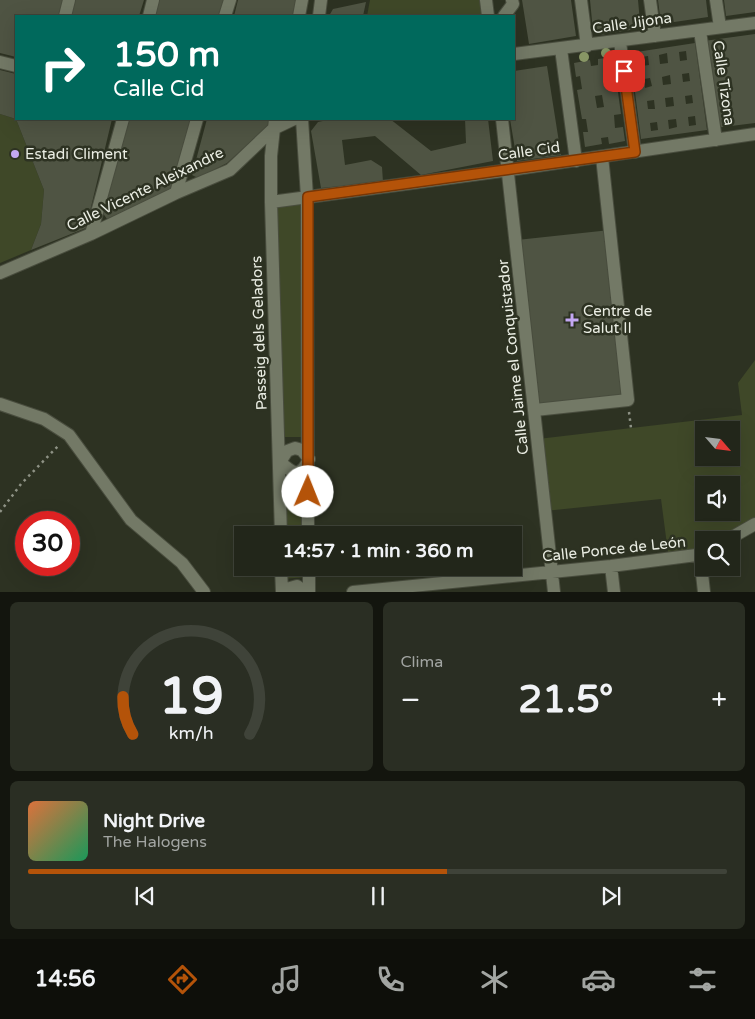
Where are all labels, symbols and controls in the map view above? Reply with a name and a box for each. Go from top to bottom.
street label: Calle Jijona [591,9,673,37]
text: 150 m [113,34,220,76]
icon: right [30,35,95,100]
street label: Calle Tizona [709,39,739,127]
pin [603,50,645,92]
icon: arrive [610,57,638,85]
text: Calle Cid [113,76,204,102]
street label: Calle Cid [497,138,561,164]
street label: Calle Vicente Aleixandre [64,143,226,235]
place label: Estadi Climent [25,145,128,163]
marker: Estadi Climent [9,148,21,160]
street label: Passeig dels Geladors [247,256,271,410]
street label: Calle Jaime el Conquistador [494,258,532,456]
place label: Centre de Salut II [583,302,652,337]
marker: Centre de Salut II [565,313,579,327]
north arrow [695,421,740,466]
map controls [695,421,740,576]
position arrow [281,465,333,517]
button: sound [695,476,740,521]
speed limit sign: 30 [15,511,80,576]
button: search [695,531,740,576]
street label: Calle Ponce de León [541,533,687,565]
text: 14:57 · 1 min · 360 m [282,540,474,562]
text: Clima [401,652,443,672]
text: 19 [159,665,224,728]
text: 21.5° [518,677,613,723]
text: − [401,683,420,717]
text: + [711,683,727,717]
text: km/h [169,723,214,744]
text: Night Drive [103,810,205,832]
text: The Halogens [103,832,207,852]
icon: previous [131,882,159,910]
icon: pause [364,882,392,910]
icon: next [597,882,625,910]
icon: directions [165,962,200,997]
icon: music [269,962,304,997]
icon: phone [373,962,408,997]
icon: climate [477,962,512,997]
icon: car [581,962,616,997]
icon: filters [685,962,720,997]
text: 14:56 [35,966,96,992]

